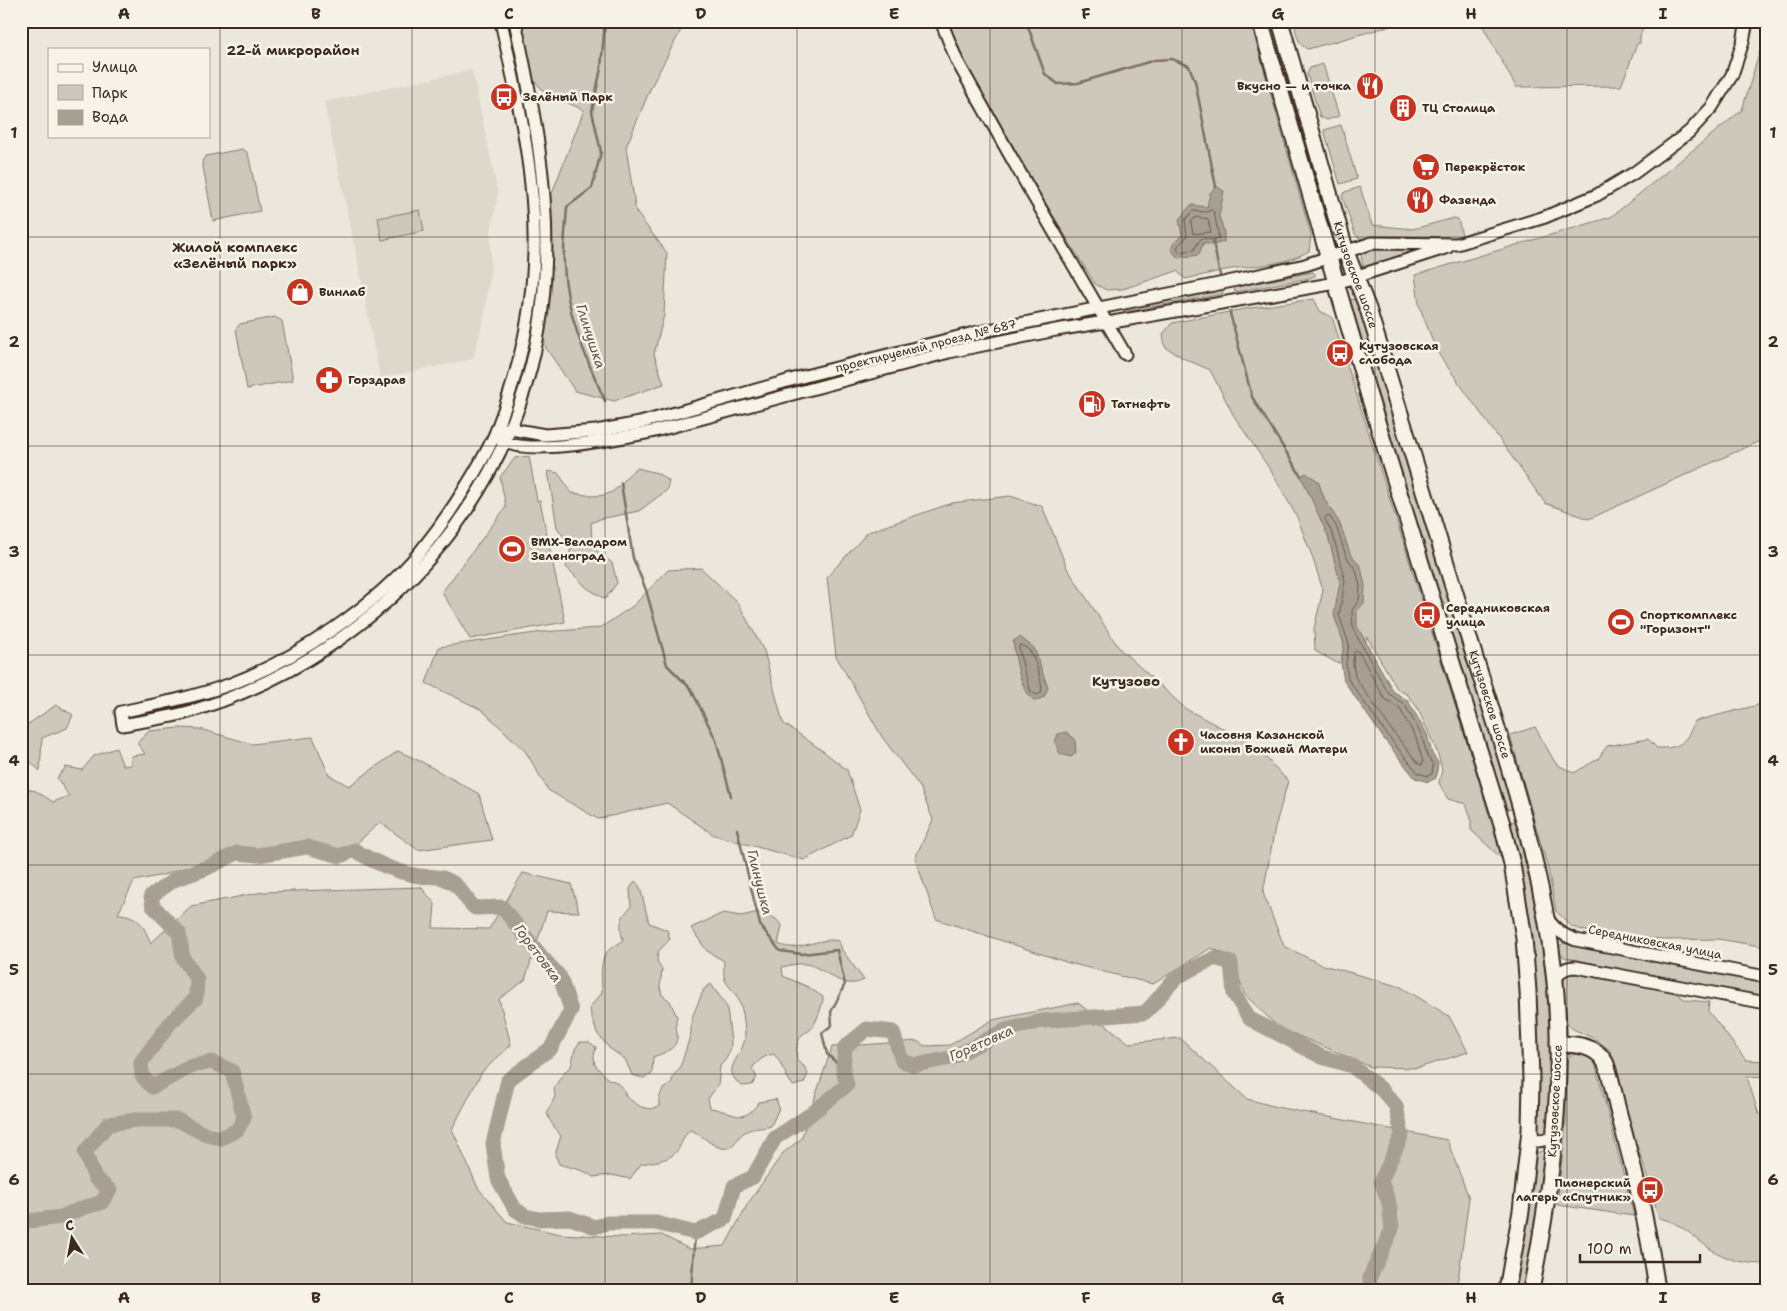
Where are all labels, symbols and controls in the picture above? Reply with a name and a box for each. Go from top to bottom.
text: A [118,3,130,24]
text: B [311,3,321,24]
text: C [504,3,514,24]
text: D [695,3,707,24]
text: E [889,3,899,24]
text: F [1081,3,1091,24]
text: G [1272,3,1285,24]
text: H [1465,3,1477,24]
text: I [1659,3,1668,24]
district label: 22-й микрорайон [226,41,360,59]
legend [48,48,210,138]
text: Улица [92,57,138,77]
restaurant icon: Вкусно — и точка [1355,71,1385,101]
place label: Вкусно — и точка [1237,78,1352,94]
bus stop icon: Зелёный Парк [489,82,519,112]
text: Парк [92,83,128,103]
place label: Зелёный Парк [523,89,613,105]
building icon: ТЦ Столица [1388,93,1418,123]
place label: ТЦ Столица [1422,100,1496,116]
text: Вода [92,107,129,127]
text: 1 [10,122,18,143]
text: 1 [1769,122,1777,143]
supermarket icon: Перекрёсток [1411,152,1441,182]
place label: Перекрёсток [1445,159,1526,175]
restaurant icon: Фазенда [1405,185,1435,215]
place label: Фазенда [1439,192,1497,208]
street label: Кутузовское шоссе [1330,219,1382,331]
district label: Жилой комплекс «Зелёный парк» [172,238,298,272]
shop icon: Винлаб [285,277,315,307]
place label: Винлаб [319,284,366,300]
water label: Глинушка [572,301,610,371]
street label: проектируемый проезд № 687 [834,316,1018,376]
text: 2 [8,331,20,352]
text: 2 [1767,331,1779,352]
bus stop icon: Кутузовская слобода [1325,338,1355,368]
place label: Кутузовская слобода [1359,338,1439,368]
pharmacy icon: Горздрав [314,365,344,395]
place label: Горздрав [348,372,406,388]
fuel station icon: Татнефть [1077,389,1107,419]
place label: Татнефть [1111,396,1171,412]
sports icon: BMX-Велодром Зеленоград [497,534,527,564]
place label: BMX-Велодром Зеленоград [531,534,627,564]
text: 3 [8,541,20,562]
text: 3 [1767,541,1779,562]
bus stop icon: Середниковская улица [1412,600,1442,630]
place label: Середниковская улица [1446,600,1550,630]
sports icon: Спорткомплекс "Горизонт" [1606,607,1636,637]
place label: Спорткомплекс "Горизонт" [1640,607,1737,637]
street label: Кутузовское шоссе [1465,648,1514,761]
district label: Кутузово [1092,672,1160,690]
church icon: Часовня Казанской иконы Божией Матери [1166,727,1196,757]
place label: Часовня Казанской иконы Божией Матери [1200,727,1348,757]
text: 4 [8,750,20,771]
text: 4 [1767,750,1779,771]
water label: Глинушка [743,847,777,917]
water label: Горетовка [510,920,566,986]
street label: Середниковская улица [1587,921,1724,963]
text: 5 [9,959,19,980]
text: 5 [1768,959,1778,980]
water label: Горетовка [946,1021,1016,1065]
street label: Кутузовское шоссе [1544,1044,1566,1158]
text: 6 [8,1169,20,1190]
text: 6 [1767,1169,1779,1190]
place label: Пионерский лагерь «Спутник» [1516,1175,1632,1205]
bus stop icon: Пионерский лагерь «Спутник» [1635,1175,1665,1205]
north arrow [48,1214,98,1264]
text: С [64,1216,75,1235]
scale bar [1580,1231,1700,1263]
text: 100 m [1587,1239,1632,1259]
text: A [118,1287,130,1308]
text: B [311,1287,321,1308]
text: C [504,1287,514,1308]
text: D [695,1287,707,1308]
text: E [889,1287,899,1308]
text: F [1081,1287,1091,1308]
text: G [1272,1287,1285,1308]
text: H [1465,1287,1477,1308]
text: I [1659,1287,1668,1308]

